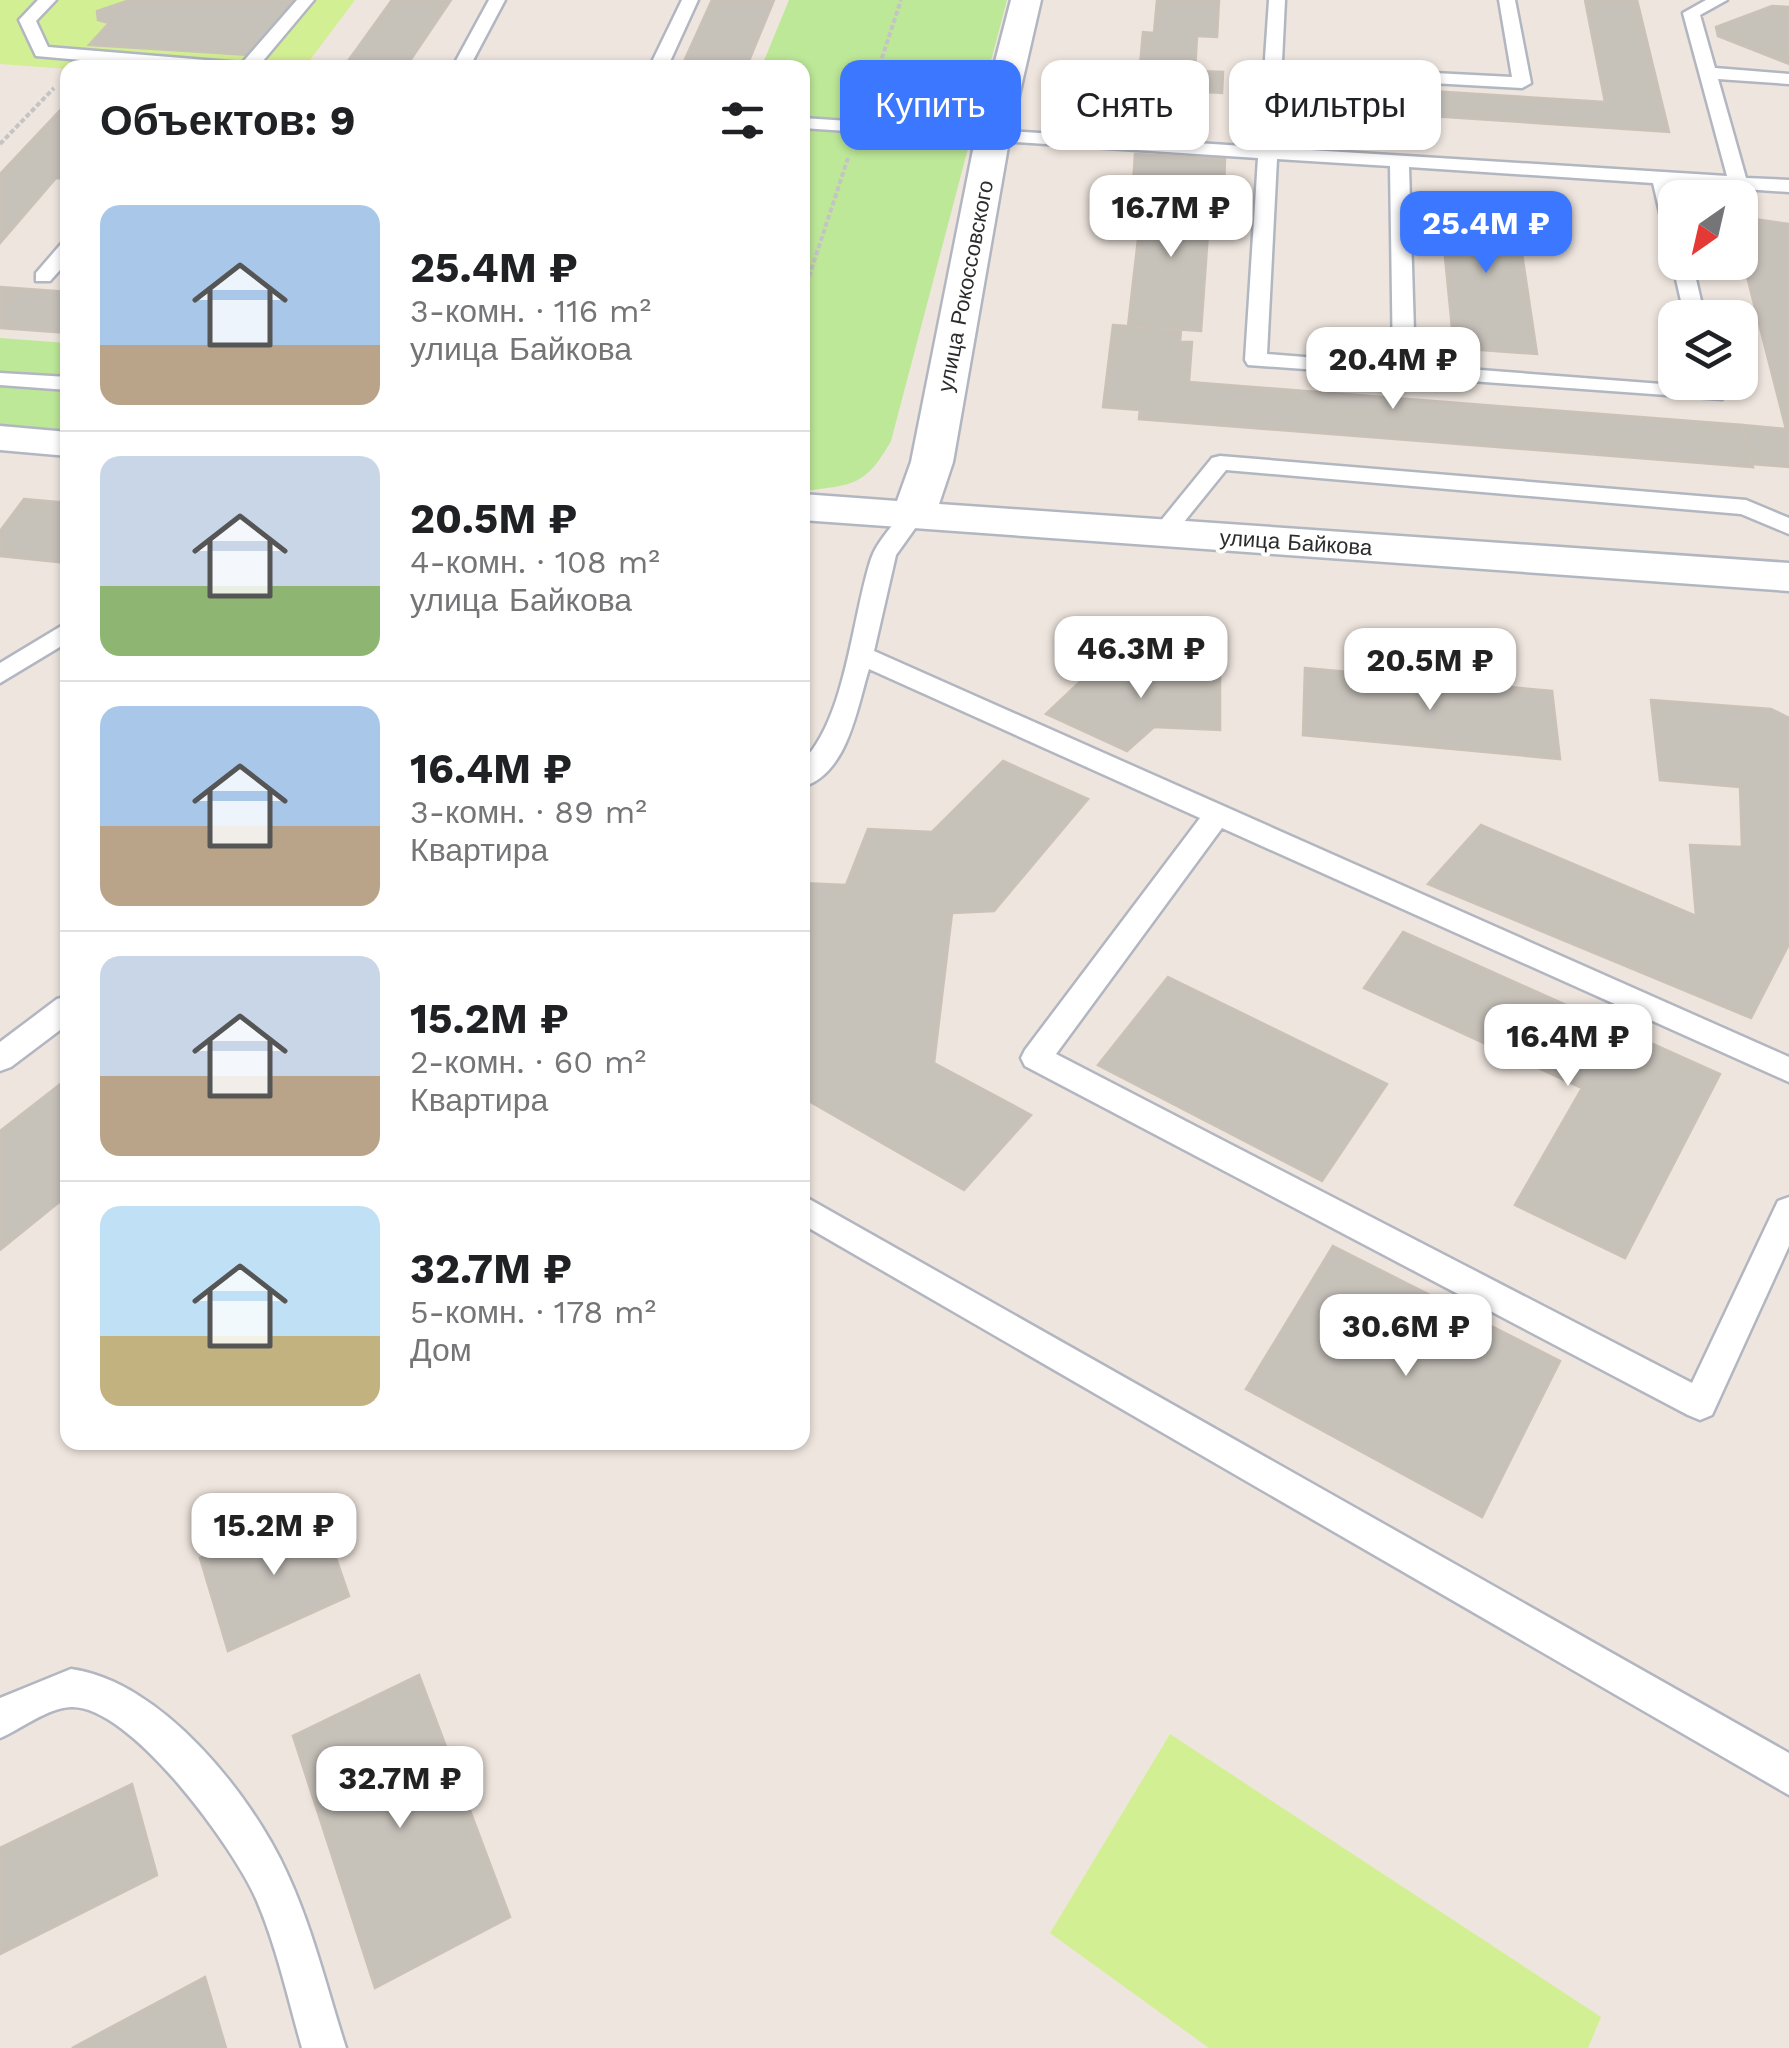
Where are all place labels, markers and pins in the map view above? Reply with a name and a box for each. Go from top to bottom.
pin: 16.7M ₽ [1079,175,1263,260]
pin: 25.4M ₽ [1394,191,1578,276]
pin: 20.4M ₽ [1301,327,1485,412]
pin: 46.3M ₽ [1049,616,1233,701]
pin: 20.5M ₽ [1338,628,1522,713]
pin: 16.4M ₽ [1476,1004,1660,1089]
pin: 30.6M ₽ [1314,1294,1498,1379]
pin: 15.2M ₽ [182,1493,366,1578]
pin: 32.7M ₽ [308,1746,492,1831]

